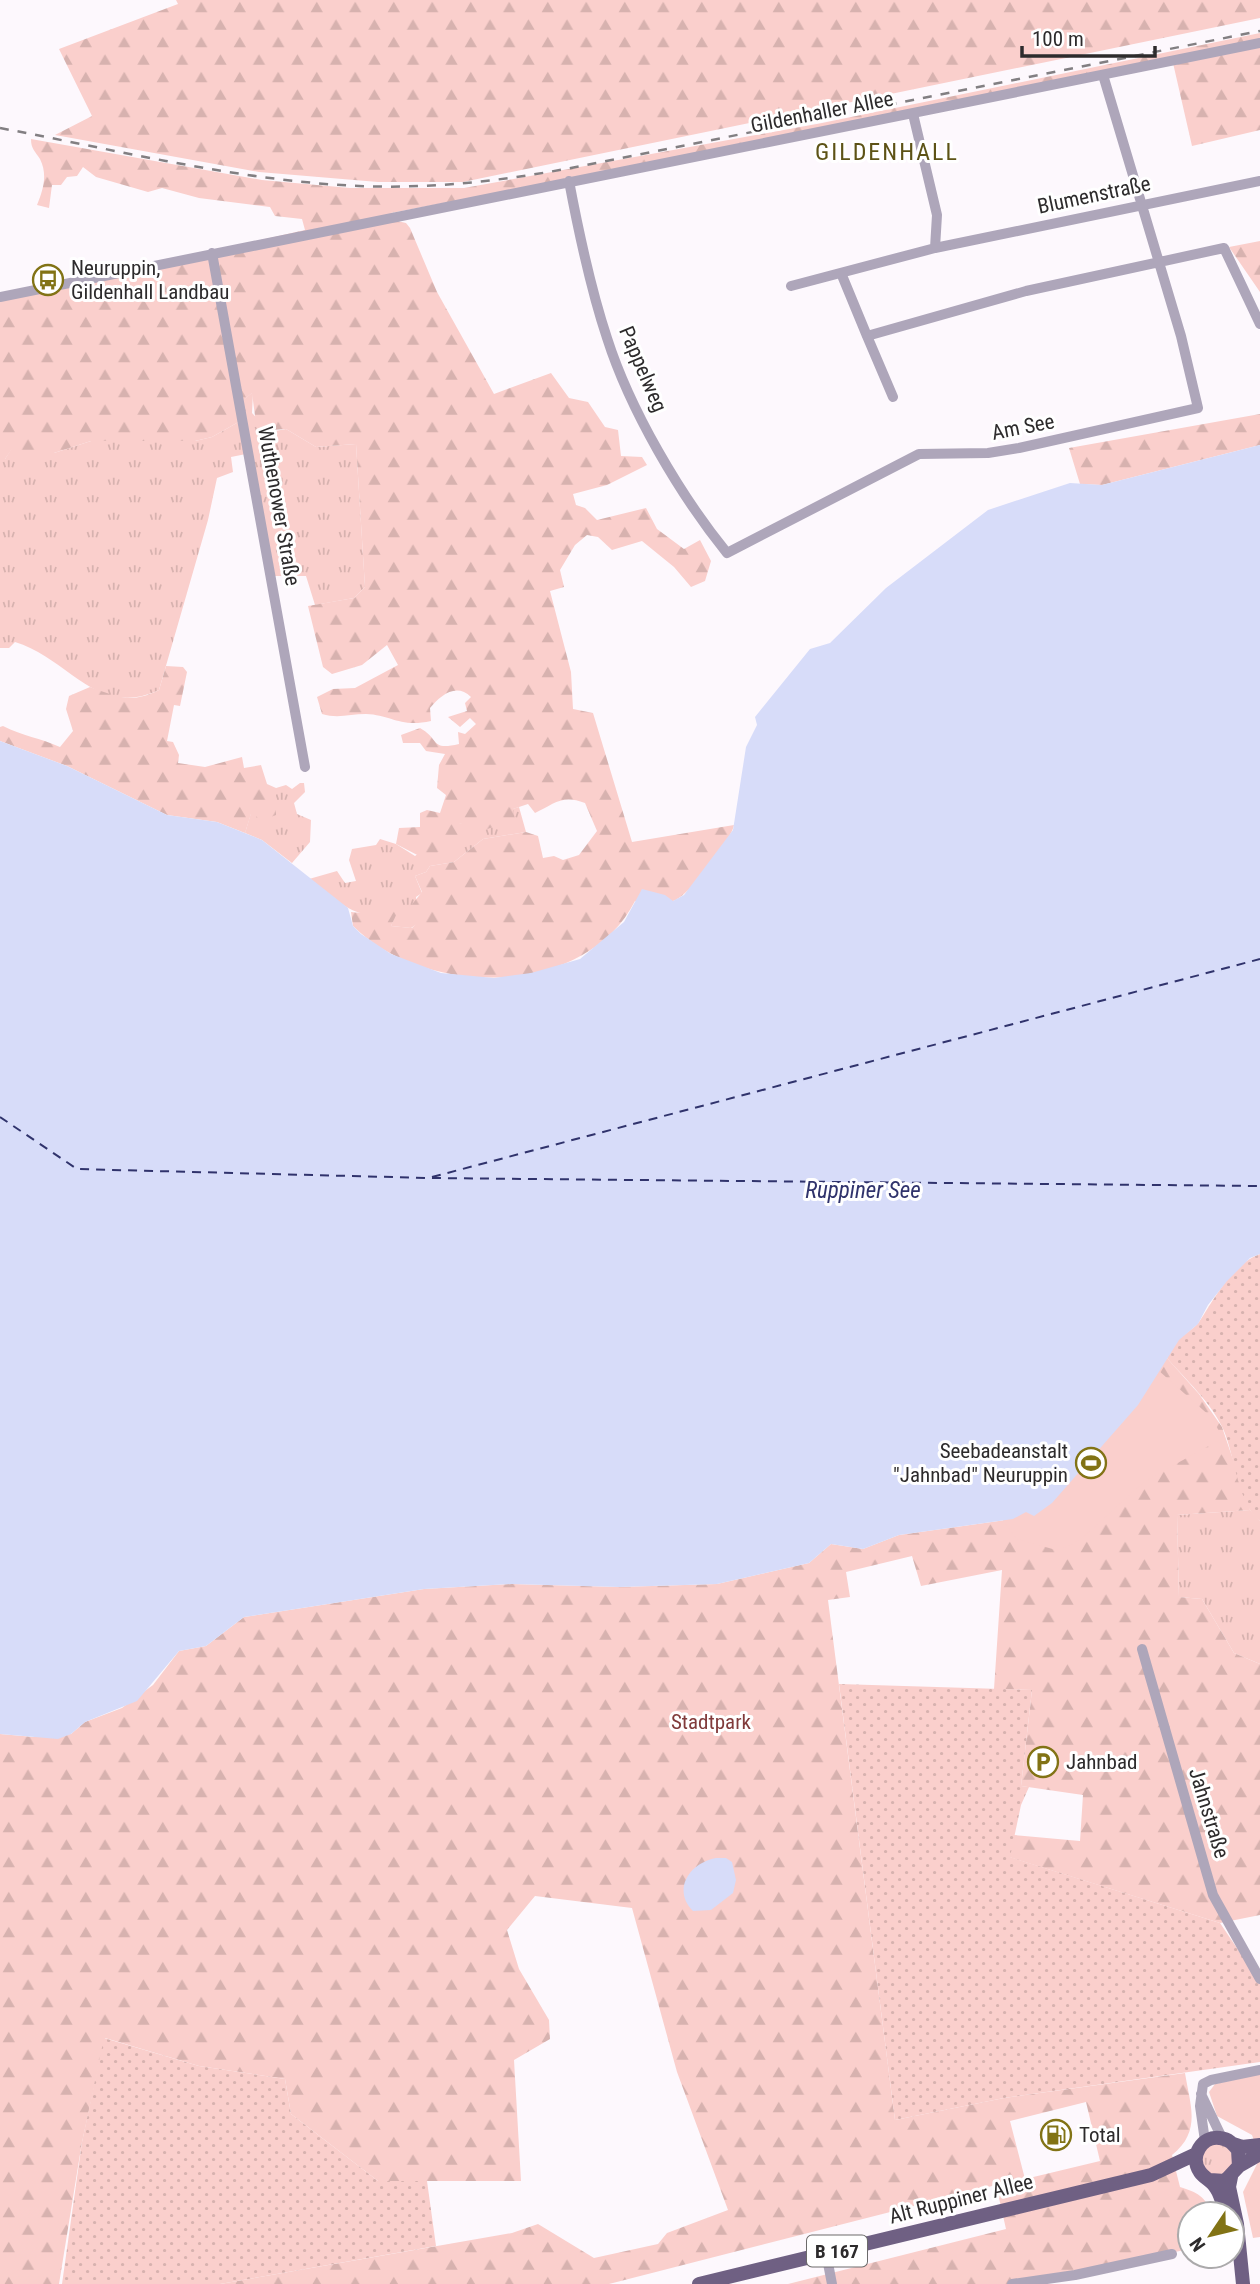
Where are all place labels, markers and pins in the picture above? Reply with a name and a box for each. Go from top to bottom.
place label: Neuruppin, Gildenhall Landbau [71,256,229,304]
bus stop icon: Neuruppin, Gildenhall Landbau [31,263,65,297]
place label: Seebadeanstalt "Jahnbad" Neuruppin [893,1439,1068,1487]
sports icon: Seebadeanstalt "Jahnbad" Neuruppin [1074,1446,1108,1480]
parking icon: Jahnbad [1026,1745,1060,1779]
place label: Jahnbad [1066,1750,1137,1774]
fuel station icon: Total [1039,2118,1073,2152]
place label: Total [1079,2123,1121,2147]

